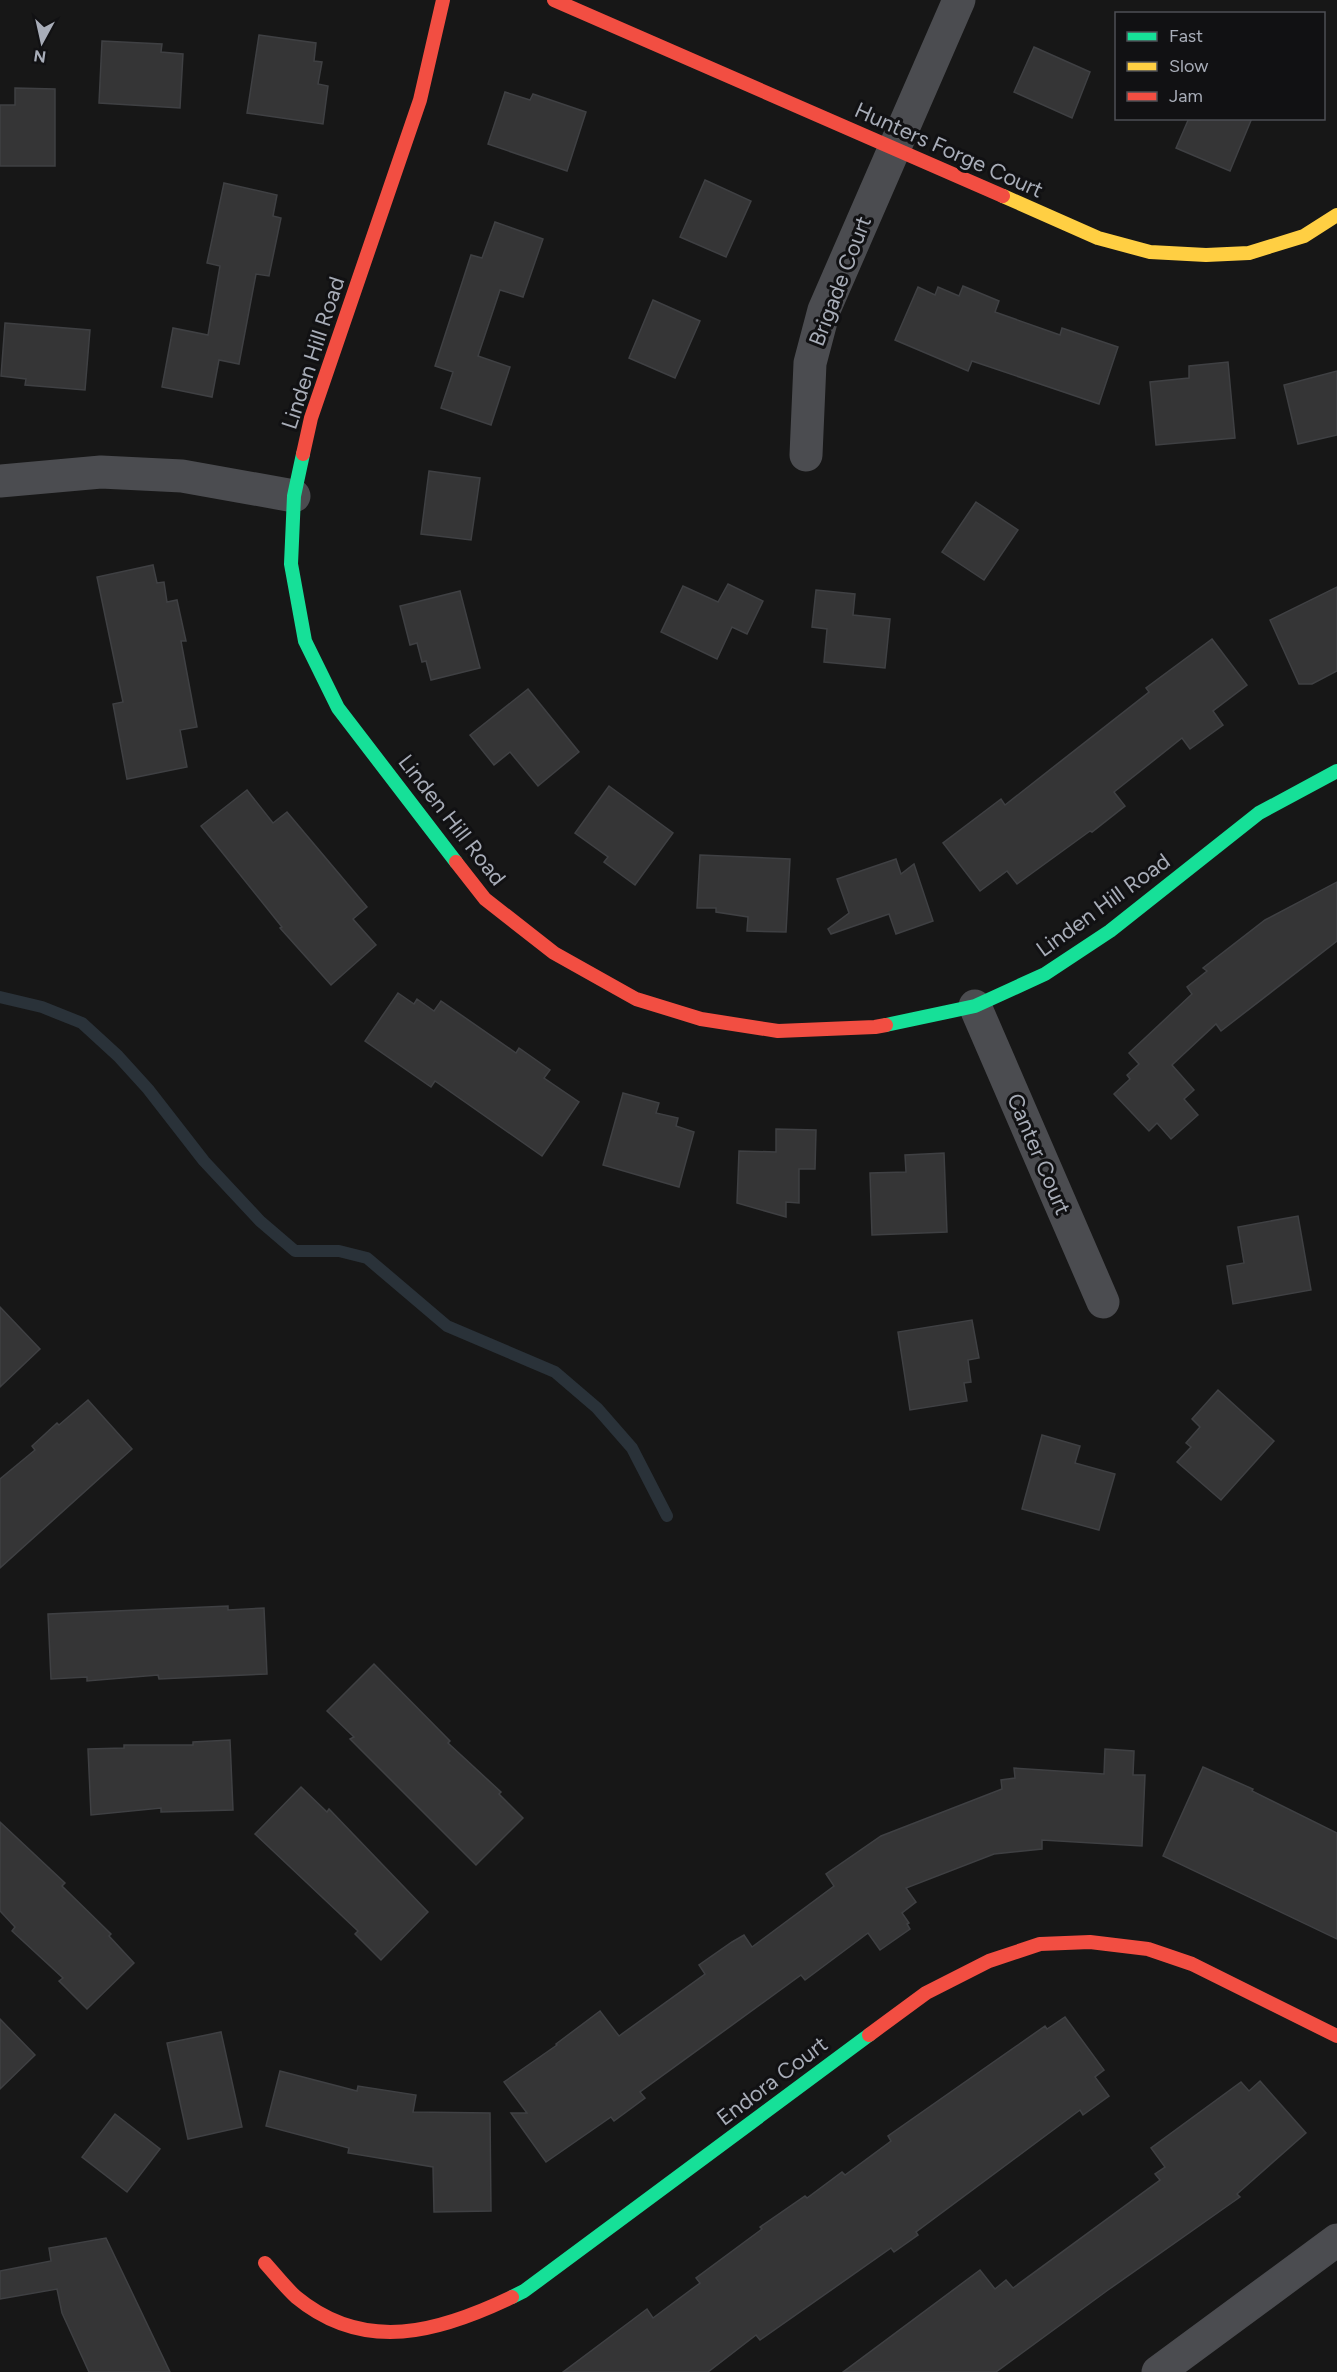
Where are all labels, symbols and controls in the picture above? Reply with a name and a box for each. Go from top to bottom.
north arrow [12,12,72,72]
legend [1115,12,1325,120]
text: Fast [1169,25,1203,47]
text: N [33,46,47,67]
text: Slow [1169,55,1208,77]
text: Jam [1169,85,1203,107]
street label: Hunters Forge Court [851,96,1047,204]
street label: Brigade Court [803,212,877,350]
street label: Linden Hill Road [276,273,350,433]
street label: Linden Hill Road [392,749,512,891]
street label: Linden Hill Road [1031,847,1175,963]
street label: Canter Court [1001,1089,1077,1219]
street label: Endora Court [711,2031,833,2131]

